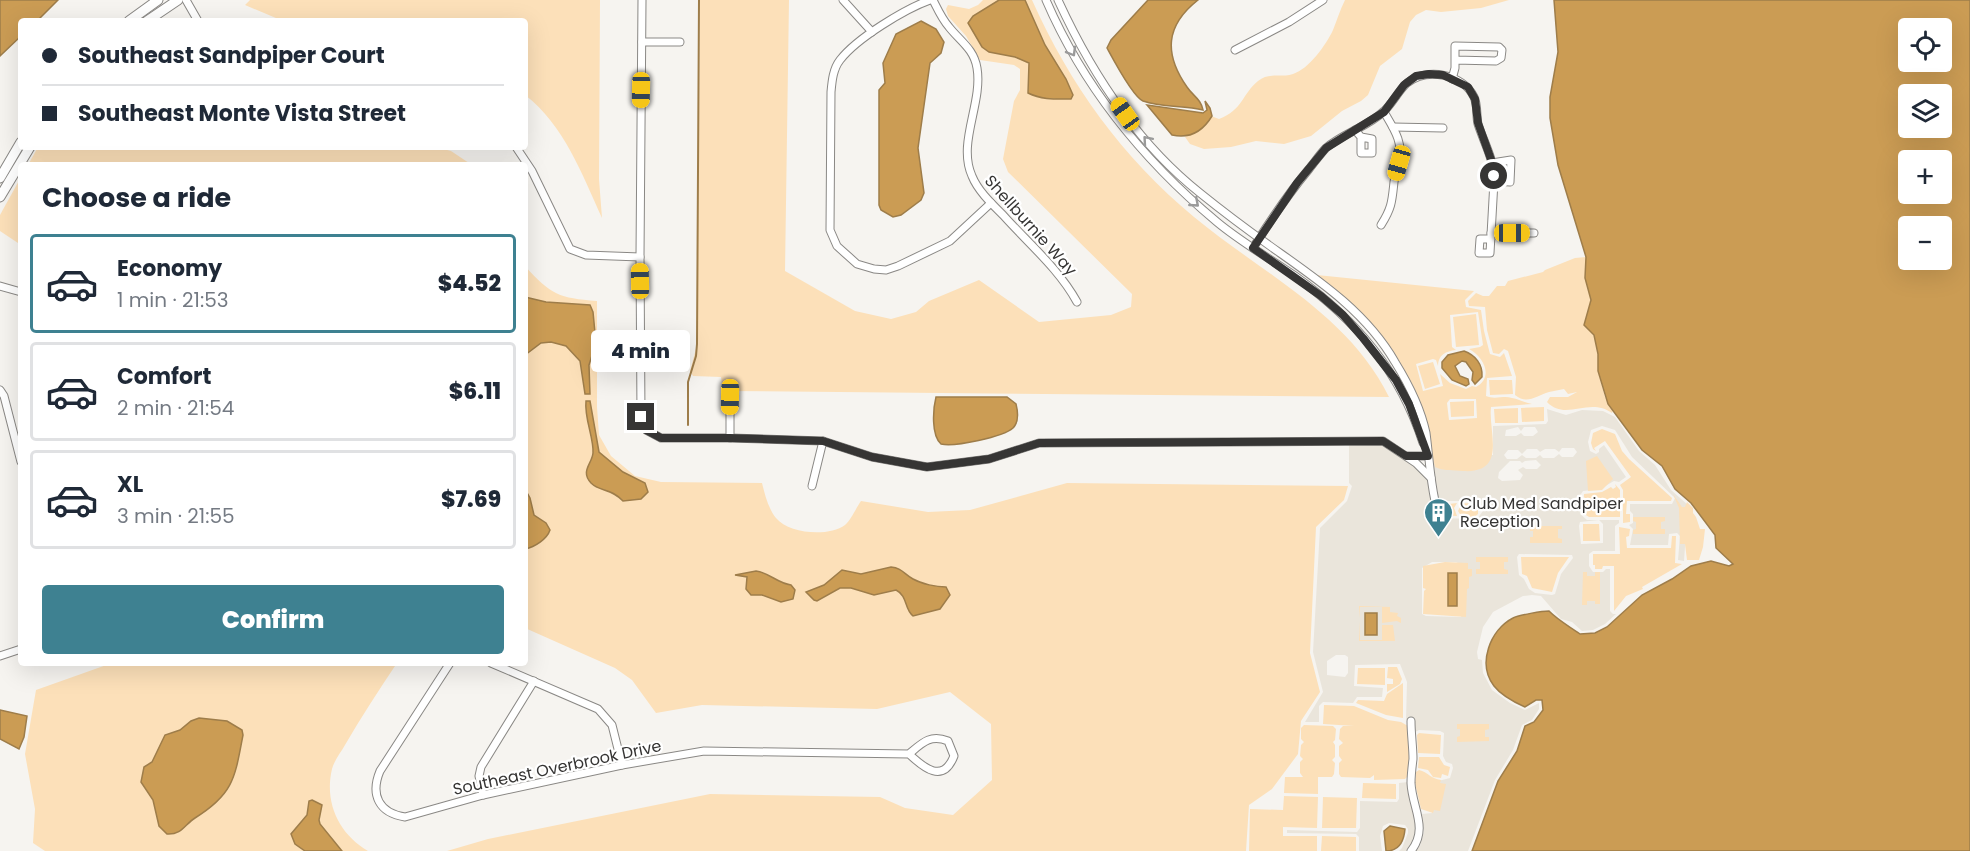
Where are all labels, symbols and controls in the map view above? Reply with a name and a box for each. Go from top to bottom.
map controls [1898,18,1952,270]
button: locate [1898,18,1952,72]
text: Southeast Sandpiper Court [78,40,385,71]
one-way arrow [1065,46,1076,56]
car [632,72,650,108]
button: layers [1898,84,1952,138]
car [1107,94,1143,134]
text: Southeast Monte Vista Street [78,98,406,129]
one-way arrow [1143,136,1154,147]
car [1385,143,1413,183]
button: + [1898,150,1952,204]
route start [1480,162,1507,189]
street label: Shellburnie Way [979,170,1082,281]
text: Choose a ride [42,179,231,216]
one-way arrow [1188,195,1199,206]
button: − [1898,216,1952,270]
car [1494,224,1530,242]
text: Economy [117,253,222,284]
icon: car [45,257,99,311]
car [631,263,649,299]
text: $4.52 [438,268,501,299]
text: 1 min · 21:53 [117,286,228,314]
callout: 4 min [592,330,690,372]
text: 4 min [611,337,670,365]
text: Comfort [117,361,211,392]
icon: car [45,365,99,419]
text: $6.11 [449,376,501,407]
car [721,379,739,415]
text: 2 min · 21:54 [117,394,234,422]
route end [627,403,654,430]
text: XL [117,469,143,500]
icon: car [45,473,99,527]
text: $7.69 [441,484,501,515]
place label: Club Med Sandpiper Reception [1460,492,1623,533]
building icon: Club Med Sandpiper Reception [1423,496,1455,538]
text: 3 min · 21:55 [117,502,235,530]
button: Confirm [42,585,504,654]
street label: Southeast Overbrook Drive [451,734,663,801]

